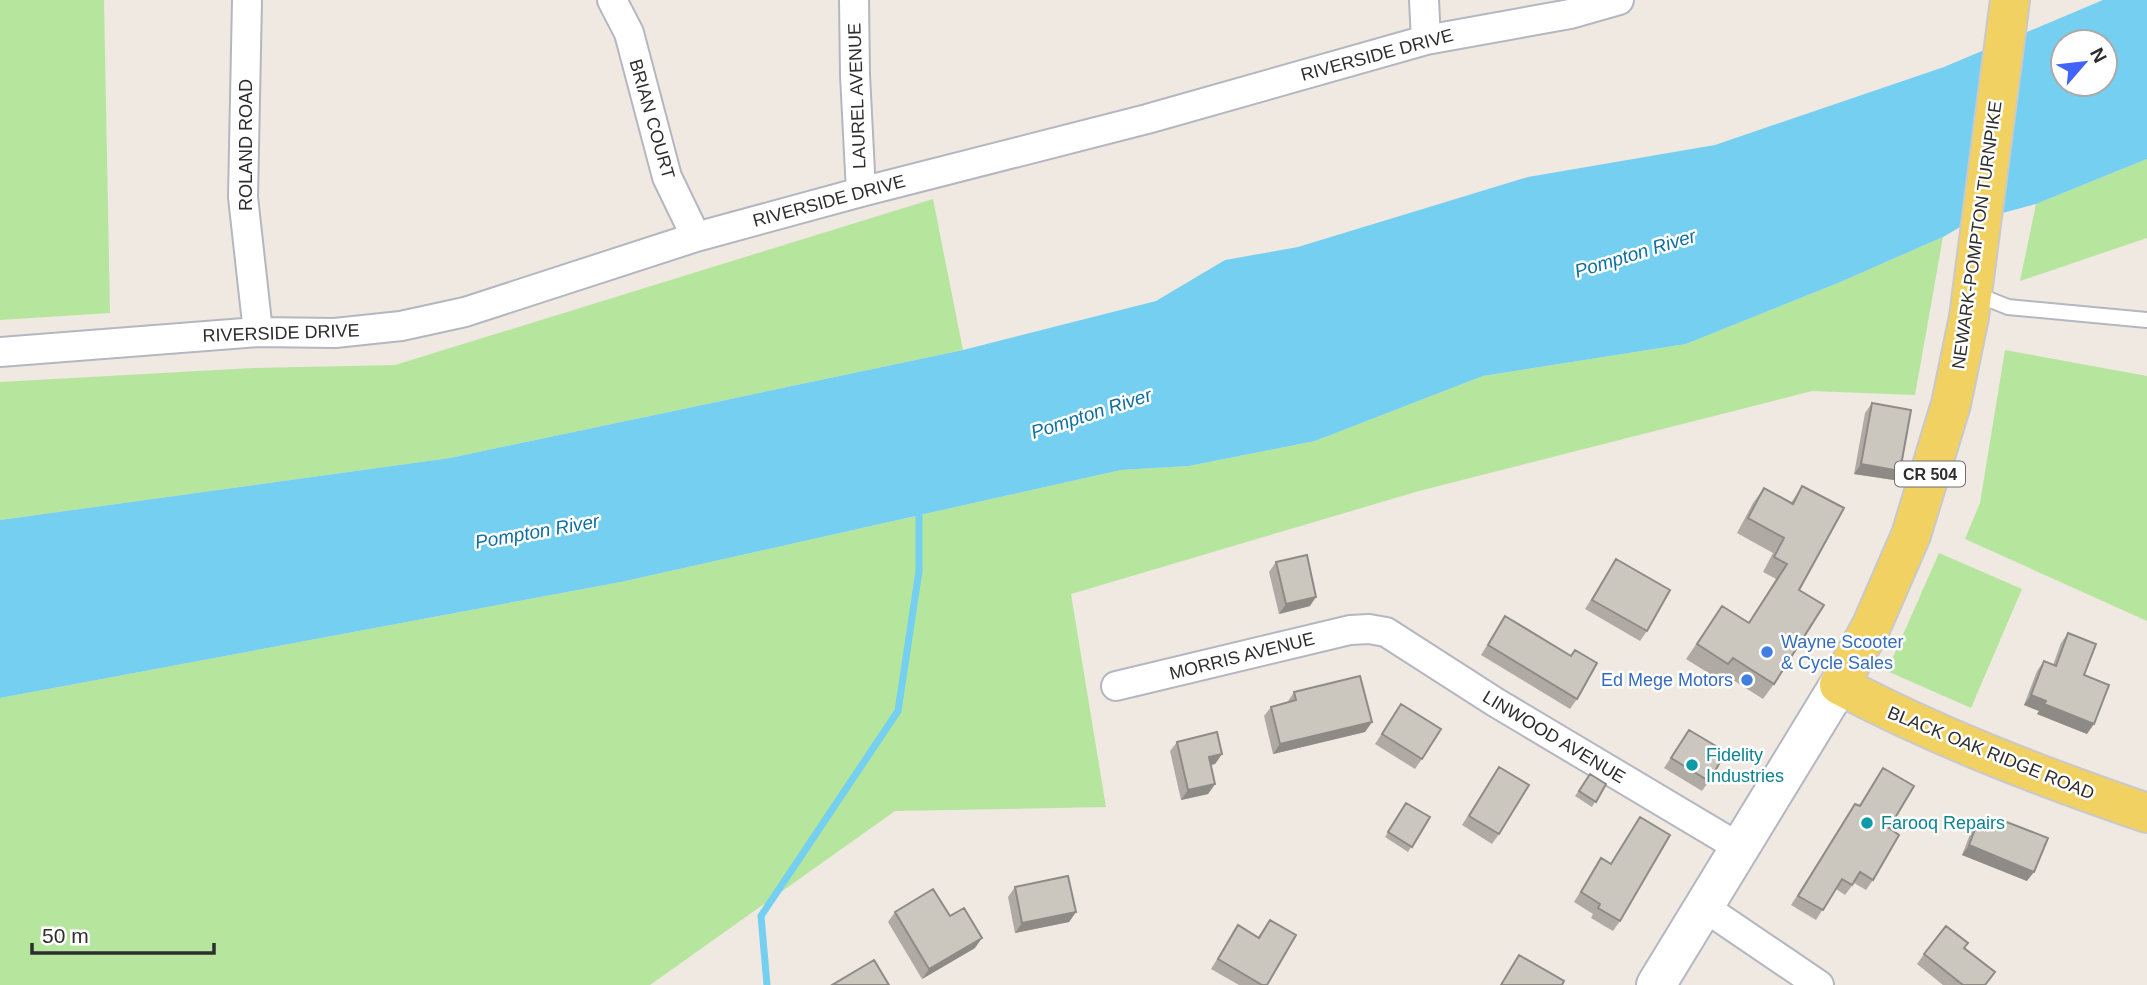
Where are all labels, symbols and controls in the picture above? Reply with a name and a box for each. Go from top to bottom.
street label: LAUREL AVENUE [844,23,870,169]
street label: RIVERSIDE DRIVE [1299,25,1455,85]
north arrow [2049,28,2119,98]
text: N [2086,44,2111,66]
street label: BRIAN COURT [625,57,679,181]
street label: ROLAND ROAD [236,79,256,211]
street label: NEWARK-POMPTON TURNPIKE [1948,100,2006,370]
street label: RIVERSIDE DRIVE [751,171,907,231]
water label: Pompton River [1572,225,1699,282]
street label: RIVERSIDE DRIVE [202,320,360,346]
water label: Pompton River [1028,384,1155,443]
road number: CR 504 [1895,461,1965,486]
water label: Pompton River [473,510,601,553]
street label: MORRIS AVENUE [1167,628,1317,684]
place label: Wayne Scooter & Cycle Sales [1781,632,1903,673]
marker: Wayne Scooter & Cycle Sales [1759,644,1775,660]
place label: Ed Mege Motors [1601,670,1733,690]
marker: Ed Mege Motors [1739,672,1755,688]
street label: LINWOOD AVENUE [1479,687,1629,787]
street label: BLACK OAK RIDGE ROAD [1885,702,2097,804]
place label: Fidelity Industries [1706,745,1784,786]
marker: Fidelity Industries [1684,757,1700,773]
place label: Farooq Repairs [1881,813,2005,833]
marker: Farooq Repairs [1859,815,1875,831]
scale bar [32,912,214,956]
text: 50 m [42,924,89,947]

